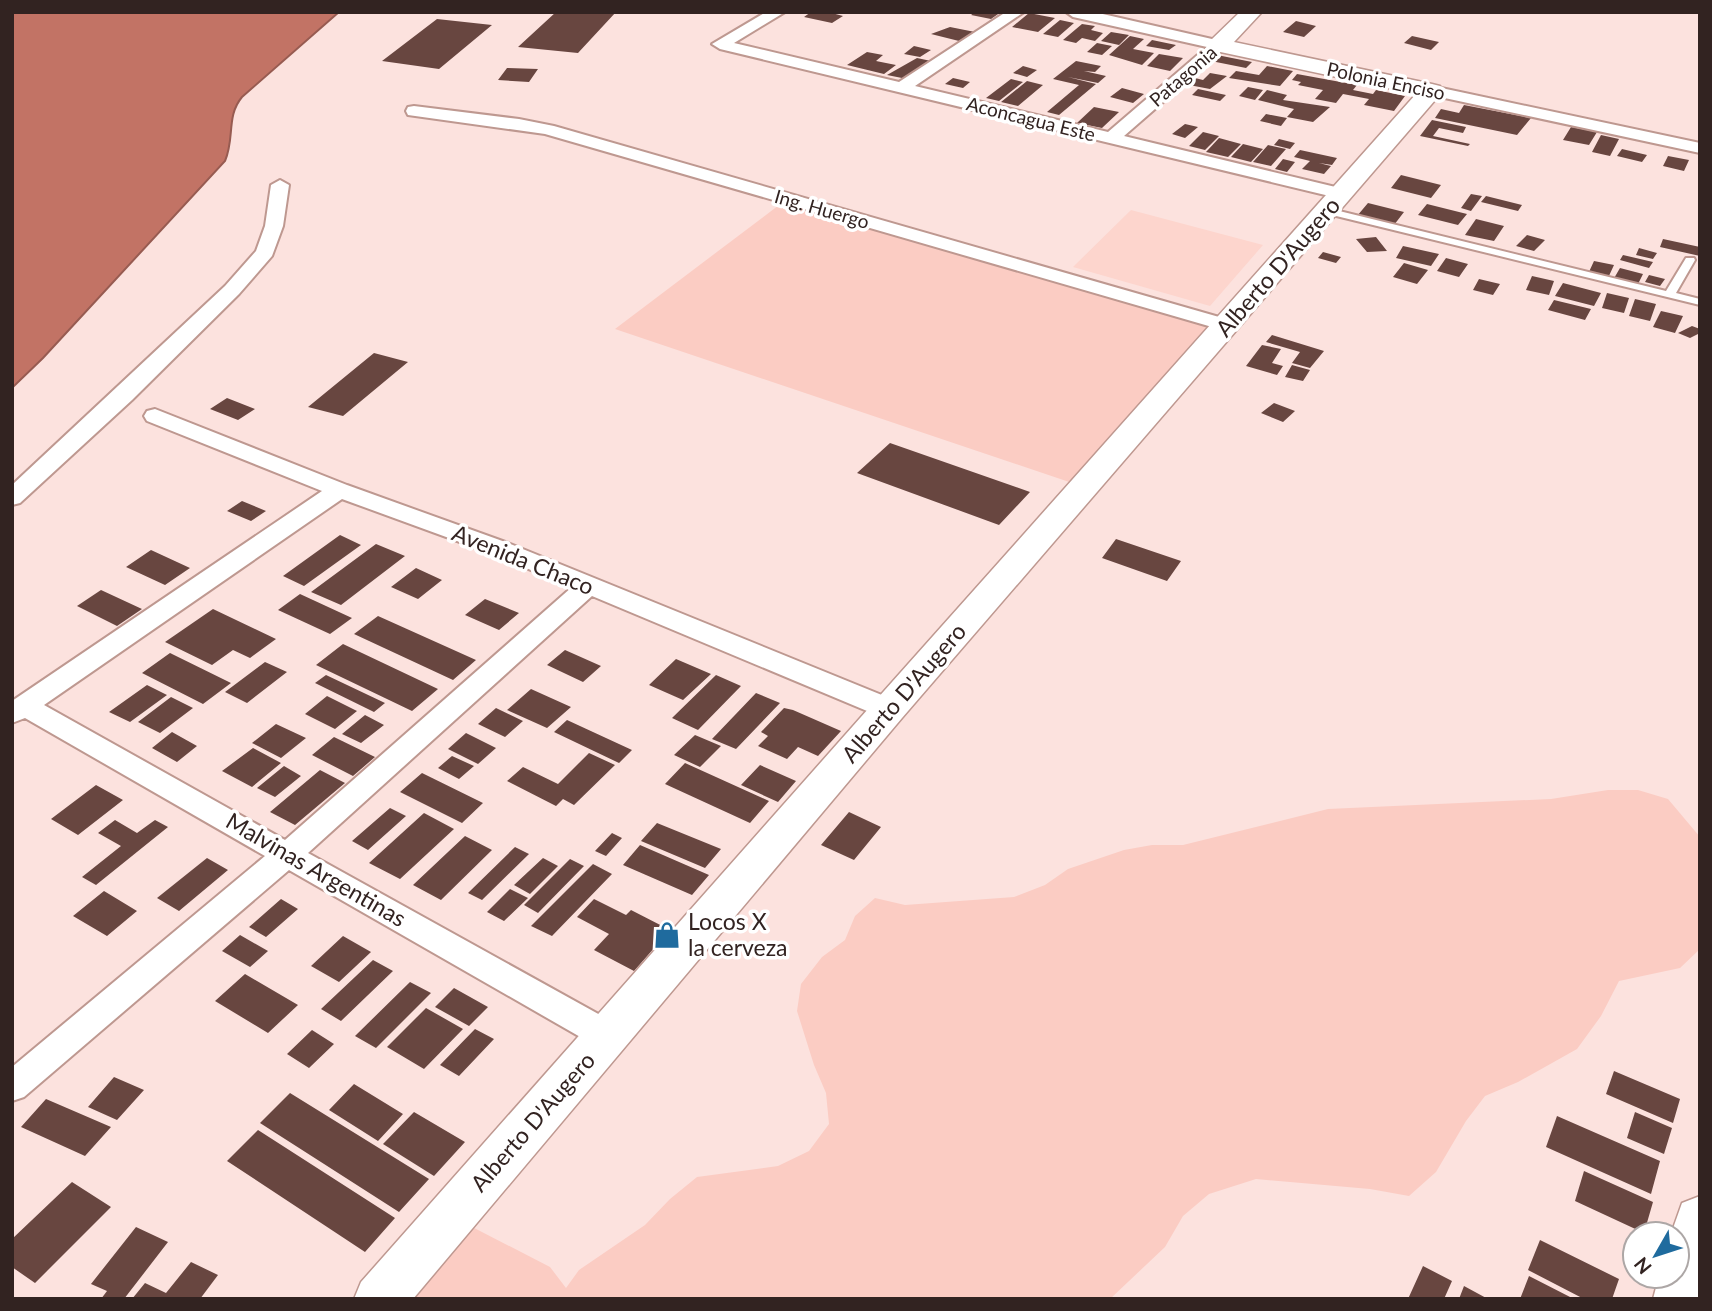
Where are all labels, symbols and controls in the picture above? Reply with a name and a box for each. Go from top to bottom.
street label: Patagonia [1144,40,1221,111]
street label: Polonia Enciso [1325,57,1447,104]
street label: Aconcagua Este [964,91,1098,146]
street label: Ing. Huergo [772,184,872,233]
street label: Alberto D'Augero [1209,191,1345,342]
street label: Avenida Chaco [448,518,598,600]
street label: Alberto D'Augero [835,617,971,768]
street label: Malvinas Argentinas [222,806,412,932]
place label: Locos X la cerveza [688,907,788,961]
shop icon: Locos X la cerveza [652,920,682,950]
street label: Alberto D'Augero [464,1046,600,1197]
north arrow [1621,1220,1691,1290]
text: N [1629,1253,1656,1279]

